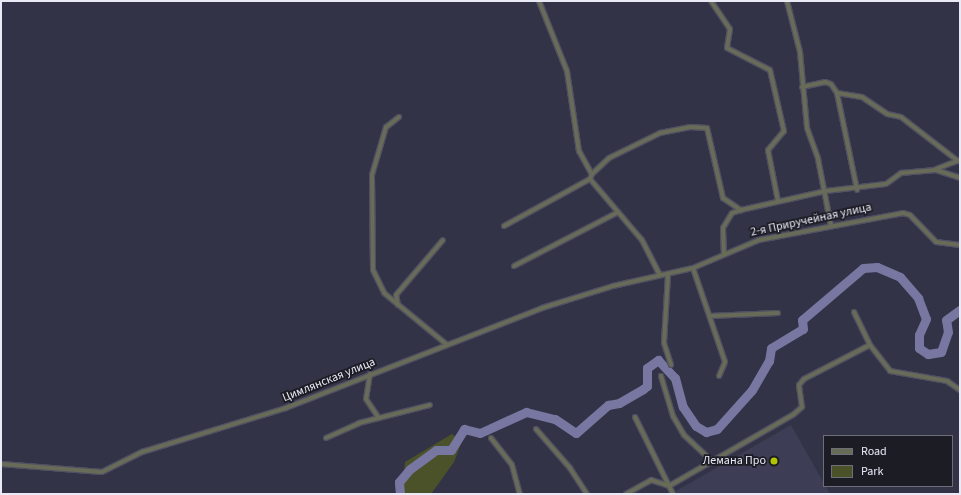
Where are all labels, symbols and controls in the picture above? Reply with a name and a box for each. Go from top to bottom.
street label: 2-я Приручейная улица [749,200,873,240]
street label: Цимлянская улица [280,355,378,405]
legend [823,435,953,487]
text: Road [861,443,887,460]
place label: Лемана Про [703,454,766,468]
marker: Лемана Про [769,456,779,466]
text: Park [861,463,883,480]

